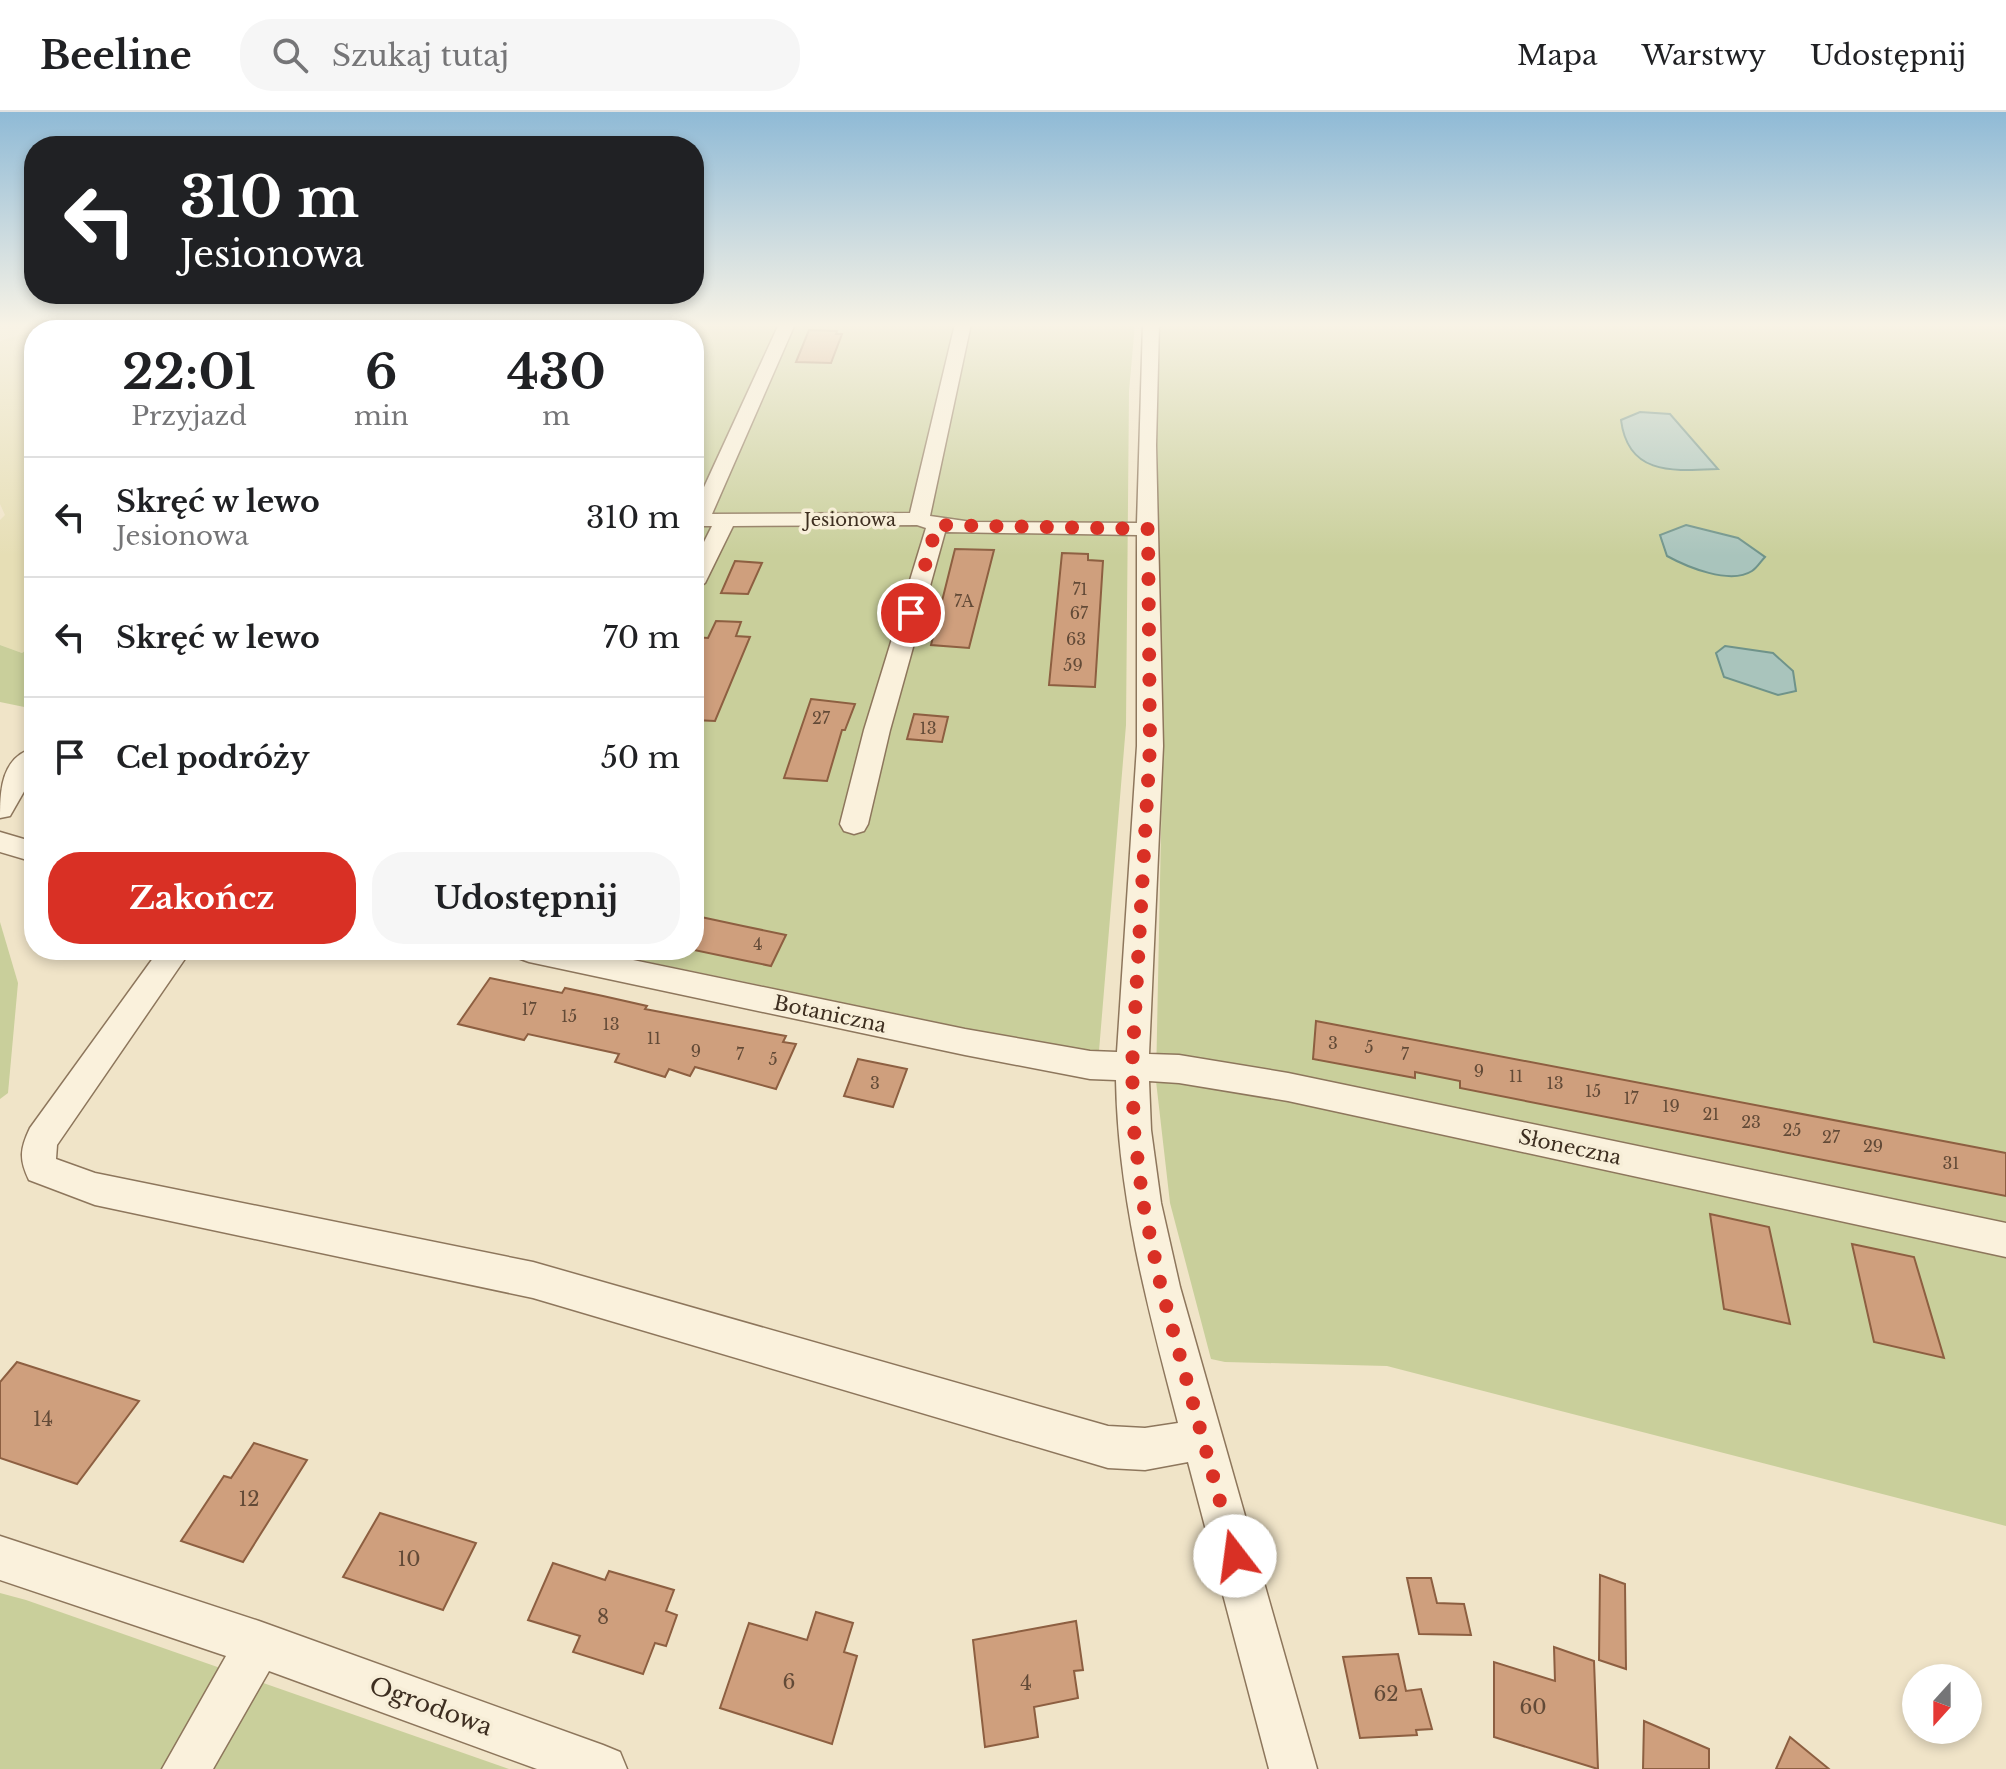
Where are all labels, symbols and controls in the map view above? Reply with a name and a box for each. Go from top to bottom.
search box [240,19,800,91]
text: Beeline [40,32,192,79]
icon: search [268,33,312,77]
text: Szukaj tutaj [332,37,509,74]
text: Mapa [1517,38,1598,73]
text: Warstwy [1642,38,1766,73]
text: Udostępnij [1810,38,1966,73]
text: 310 m [180,163,359,232]
icon: left [48,168,152,272]
text: Jesionowa [180,232,364,277]
text: 22:01 [122,342,256,402]
text: 6 [365,342,397,402]
text: 430 [507,342,606,402]
text: Przyjazd [131,400,247,432]
text: min [354,400,409,432]
text: m [542,400,570,432]
text: Skręć w lewo [116,483,320,520]
icon: left [48,495,92,539]
text: 310 m [586,499,680,536]
street label: Jesionowa [802,509,896,531]
text: Jesionowa [116,520,249,552]
pin [877,579,945,647]
house number: 71 [1072,579,1088,599]
icon: arrive [889,591,933,635]
house number: 7A [954,591,975,611]
house number: 67 [1070,603,1089,623]
icon: left [48,615,92,659]
text: Skręć w lewo [116,619,320,656]
text: 70 m [603,619,680,656]
house number: 63 [1066,629,1086,649]
house number: 59 [1063,655,1083,675]
house number: 27 [812,708,831,728]
house number: 13 [920,718,937,738]
icon: arrive [48,735,92,779]
text: Cel podróży [116,739,309,776]
text: 50 m [601,739,680,776]
button: Zakończ [48,852,356,944]
button: Udostępnij [372,852,680,944]
house number: 4 [753,934,763,954]
street label: Botaniczna [772,990,889,1038]
house number: 17 [521,999,538,1019]
house number: 15 [561,1006,577,1026]
house number: 13 [603,1014,620,1034]
house number: 11 [647,1028,661,1048]
house number: 3 [1328,1033,1338,1053]
house number: 5 [1364,1037,1374,1057]
house number: 9 [691,1041,701,1061]
house number: 7 [736,1044,745,1064]
house number: 7 [1401,1044,1410,1064]
house number: 5 [768,1049,778,1069]
house number: 9 [1474,1061,1484,1081]
house number: 11 [1509,1066,1523,1086]
house number: 3 [870,1073,880,1093]
house number: 13 [1547,1073,1564,1093]
house number: 15 [1585,1081,1601,1101]
house number: 17 [1623,1088,1640,1108]
house number: 19 [1662,1096,1680,1116]
house number: 21 [1703,1104,1720,1124]
house number: 23 [1741,1112,1761,1132]
house number: 25 [1783,1120,1801,1140]
street label: Słoneczna [1516,1124,1624,1170]
house number: 27 [1822,1127,1841,1147]
house number: 29 [1863,1136,1883,1156]
house number: 31 [1943,1153,1960,1173]
house number: 14 [33,1407,53,1431]
house number: 12 [238,1487,260,1511]
position arrow [1193,1514,1277,1598]
house number: 10 [397,1547,421,1571]
house number: 8 [597,1605,609,1629]
north arrow [1902,1664,1982,1744]
map controls [1902,1664,1982,1744]
street label: Ogrodowa [366,1670,497,1742]
house number: 6 [783,1670,795,1694]
house number: 4 [1020,1671,1032,1695]
house number: 62 [1373,1682,1399,1706]
house number: 60 [1519,1695,1547,1719]

